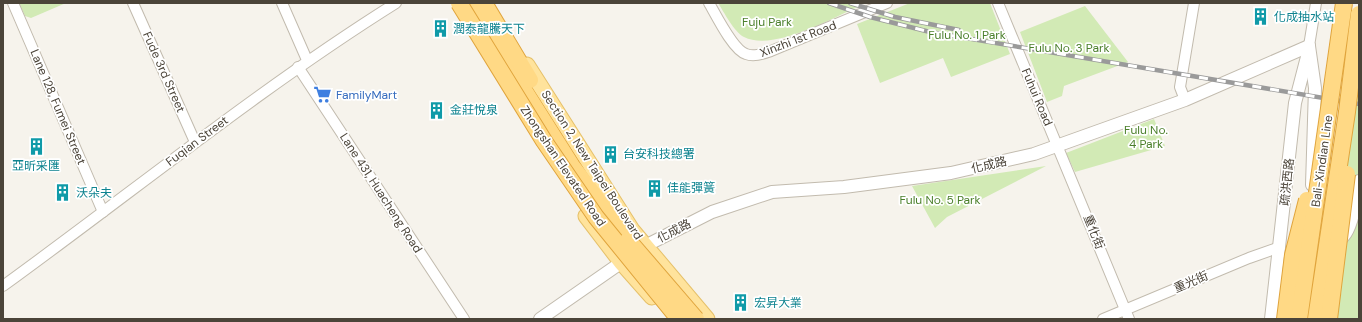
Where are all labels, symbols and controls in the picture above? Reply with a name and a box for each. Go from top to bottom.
building icon: 化成抽水站 [1251,7,1271,27]
place label: 化成抽水站 [1274,9,1334,25]
park label: Fuju Park [742,14,792,30]
street label: Xinzhi 1st Road [757,17,839,61]
building icon: 潤泰龍騰天下 [430,19,450,39]
place label: 潤泰龍騰天下 [453,21,525,37]
park label: Fulu No. 1 Park [928,27,1006,43]
street label: Fude 3rd Street [139,29,189,115]
park label: Fulu No. 3 Park [1028,40,1110,56]
street label: Lane 128, Fumei Street [26,47,90,167]
street label: Fuhui Road [1018,66,1056,128]
supermarket icon: FamilyMart [313,85,333,105]
place label: FamilyMart [336,87,398,103]
street label: Section 2, New Taipei Boulevard [538,87,646,243]
building icon: 金莊悅泉 [427,100,447,120]
place label: 金莊悅泉 [450,102,498,118]
street label: Zhongshan Elevated Road [517,103,609,229]
street label: Fuqian Street [163,112,232,170]
street label: Bali-Xindian Line [1308,114,1336,208]
park label: Fulu No. 4 Park [1124,122,1168,152]
street label: Lane 431, Huacheng Road [336,130,426,256]
building icon: 亞昕采匯 [26,137,46,157]
building icon: 台安科技總署 [600,144,620,164]
place label: 台安科技總署 [623,146,695,162]
street label: 化成路 [970,153,1008,177]
street label: 疏洪西路 [1277,157,1297,207]
place label: 亞昕采匯 [12,158,60,174]
building icon: 佳能彈簧 [644,178,664,198]
place label: 佳能彈簧 [667,180,715,196]
building icon: 沃朵夫 [53,183,73,203]
place label: 沃朵夫 [76,185,112,201]
park label: Fulu No. 5 Park [899,192,981,208]
street label: 重化街 [1080,212,1108,252]
street label: 化成路 [654,216,694,246]
street label: 重光街 [1171,268,1211,296]
building icon: 宏昇大業 [731,293,751,313]
place label: 宏昇大業 [754,295,802,311]

